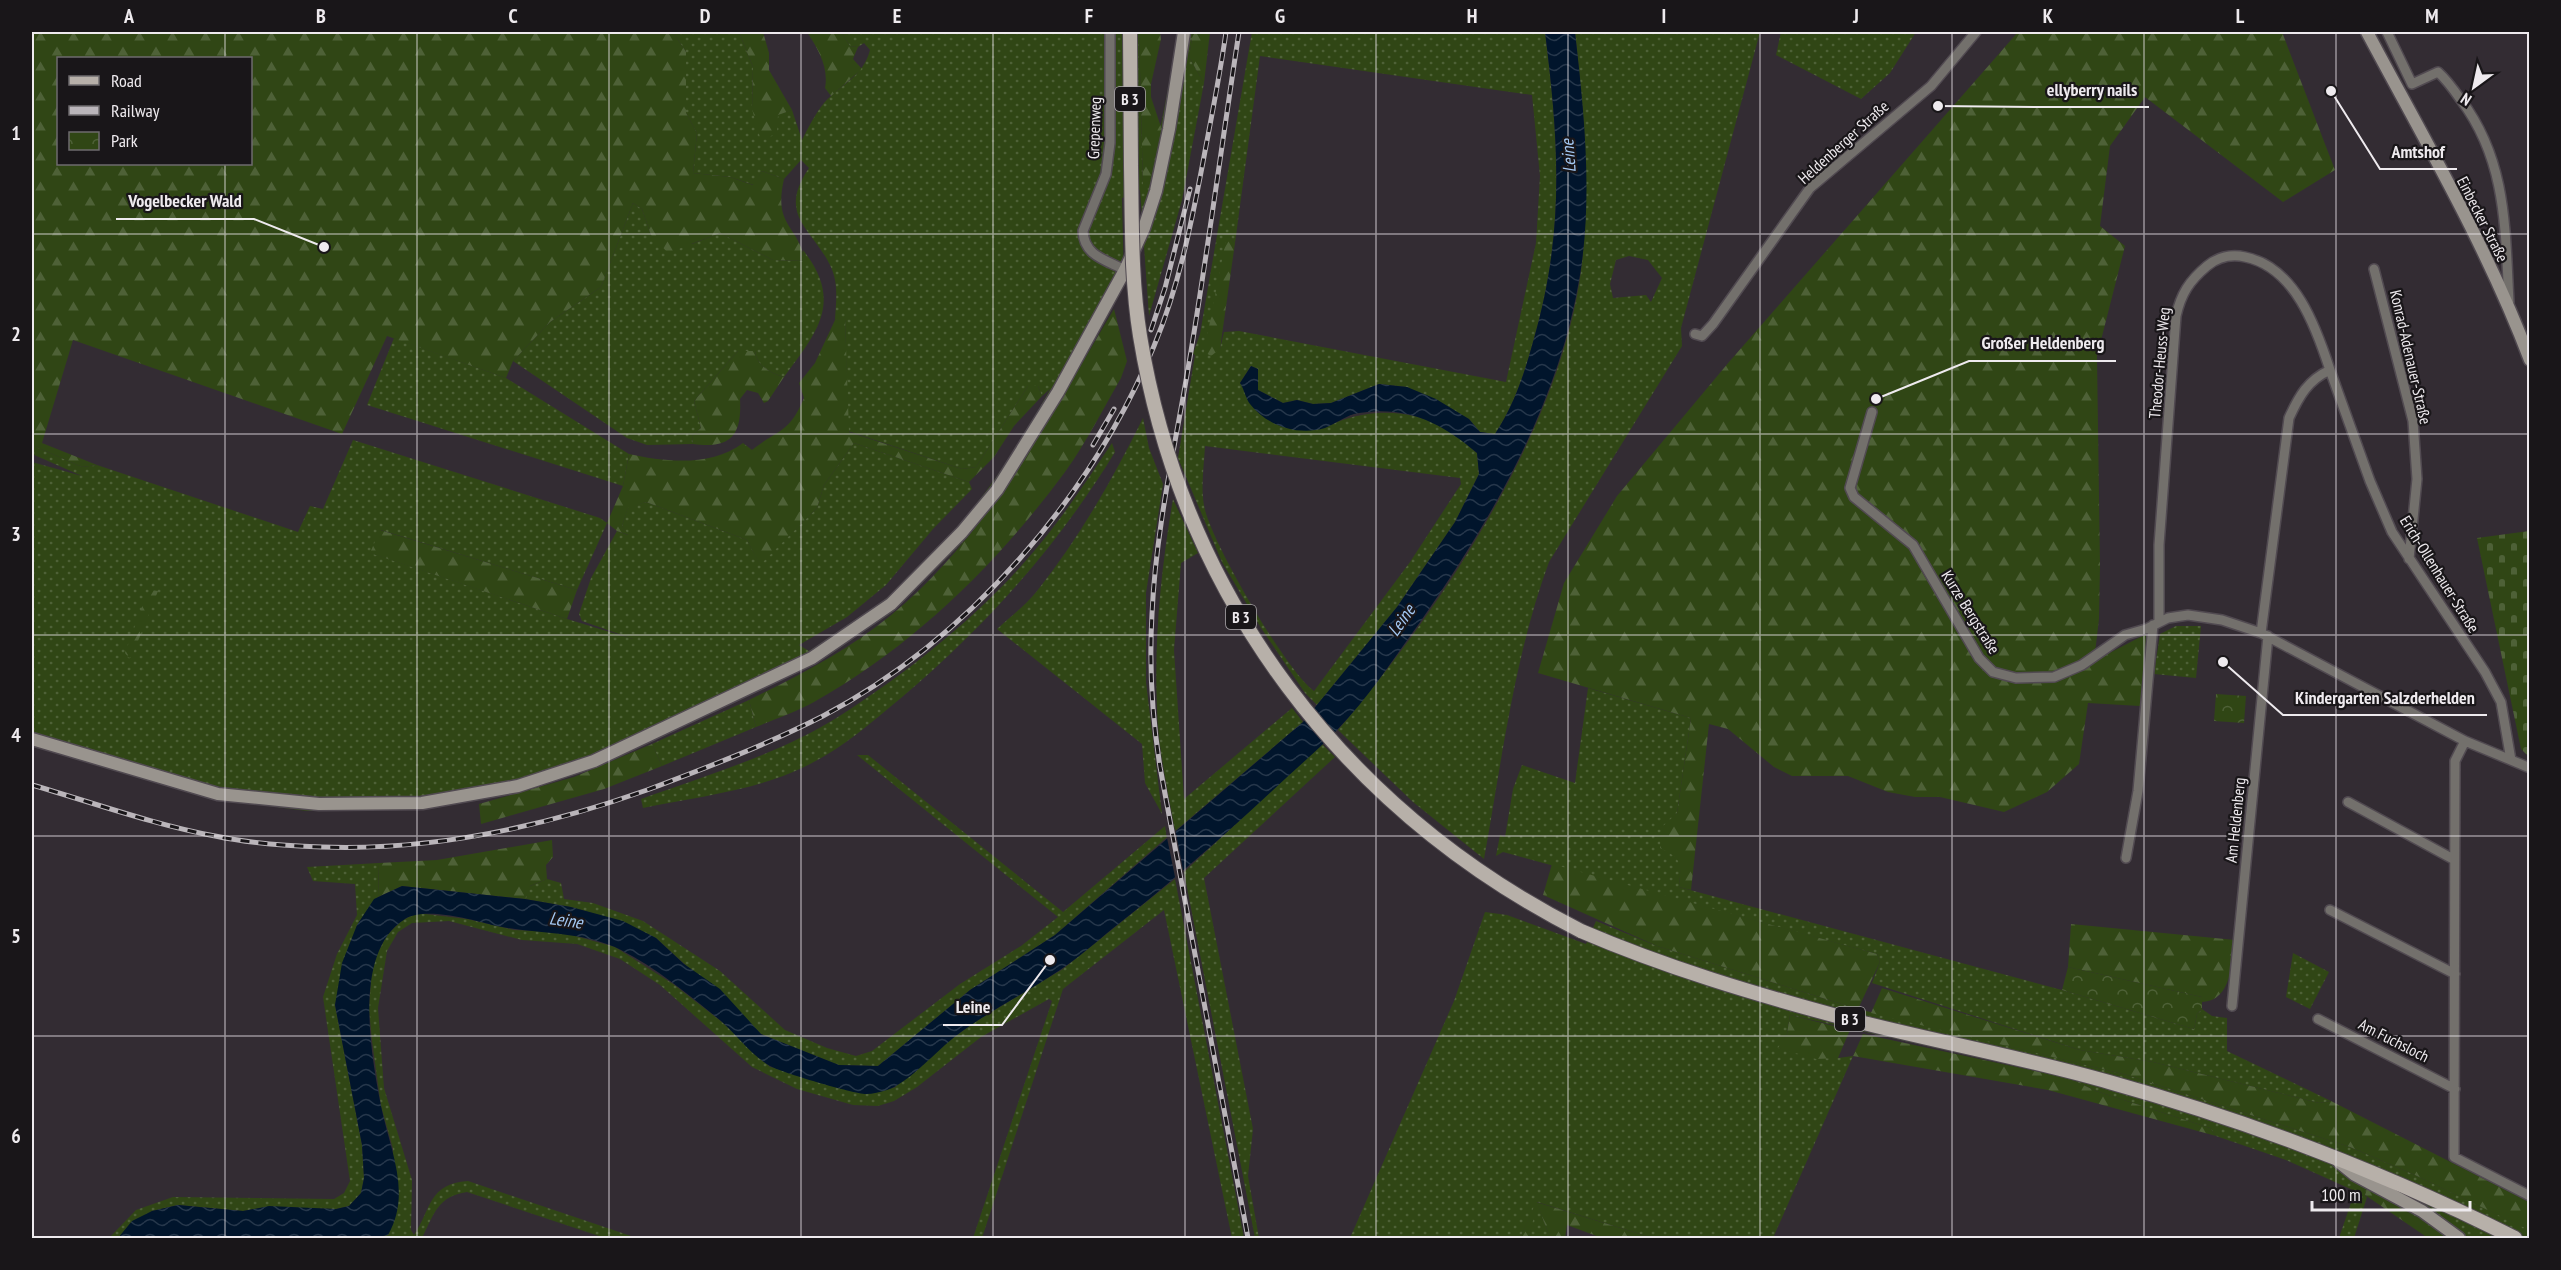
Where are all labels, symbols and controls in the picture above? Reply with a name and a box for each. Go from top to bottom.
text: A [123,3,135,29]
text: B [316,3,326,29]
text: C [508,3,518,29]
text: D [700,3,711,29]
text: E [893,3,901,29]
text: F [1085,3,1093,29]
text: G [1275,3,1285,29]
text: H [1467,3,1477,29]
text: I [1662,3,1666,29]
text: J [1852,3,1859,29]
text: K [2043,3,2054,29]
text: L [2236,3,2245,29]
text: M [2425,3,2439,29]
legend [57,57,252,165]
north arrow [2444,57,2504,117]
text: Road [111,69,142,92]
callout: ellyberry nails [2034,71,2149,107]
text: ellyberry nails [2047,78,2137,101]
road number: B 3 [1115,87,1145,111]
text: N [2457,89,2475,110]
street label: Heldenberger Straße [1794,96,1892,188]
street label: Grepenweg [1083,97,1105,159]
text: Railway [111,99,160,122]
text: 1 [11,120,21,146]
text: Park [111,129,138,152]
callout: Amtshof [2380,133,2457,169]
water label: Leine [1555,137,1581,173]
text: Amtshof [2390,140,2446,163]
street label: Einbecker Straße [2453,173,2513,265]
callout: Vogelbecker Wald [116,183,254,219]
text: Vogelbecker Wald [127,189,242,212]
street label: Konrad-Adenauer-Straße [2386,288,2436,426]
street label: Theodor-Heuss-Weg [2144,307,2174,419]
text: 2 [11,321,21,347]
callout: Großer Heldenberg [1969,325,2116,361]
text: Großer Heldenberg [1981,331,2105,354]
street label: Erich-Ollenhauer-Straße [2396,512,2484,636]
text: 3 [11,521,21,547]
street label: Kurze Bergstraße [1937,566,2005,658]
water label: Leine [1382,598,1421,640]
road number: B 3 [1226,605,1256,629]
callout: Kindergarten Salzderhelden [2283,679,2487,715]
text: Kindergarten Salzderhelden [2295,686,2475,709]
text: 4 [11,722,21,748]
street label: Am Heldenberg [2221,776,2249,864]
water label: Leine [548,906,586,934]
text: 5 [11,923,21,949]
callout: Leine [943,989,1002,1025]
text: Leine [956,995,991,1018]
road number: B 3 [1835,1007,1865,1031]
street label: Am Fuchsloch [2355,1014,2433,1066]
text: 6 [11,1123,21,1149]
scale bar [2312,1174,2470,1212]
text: 100 m [2321,1183,2361,1206]

